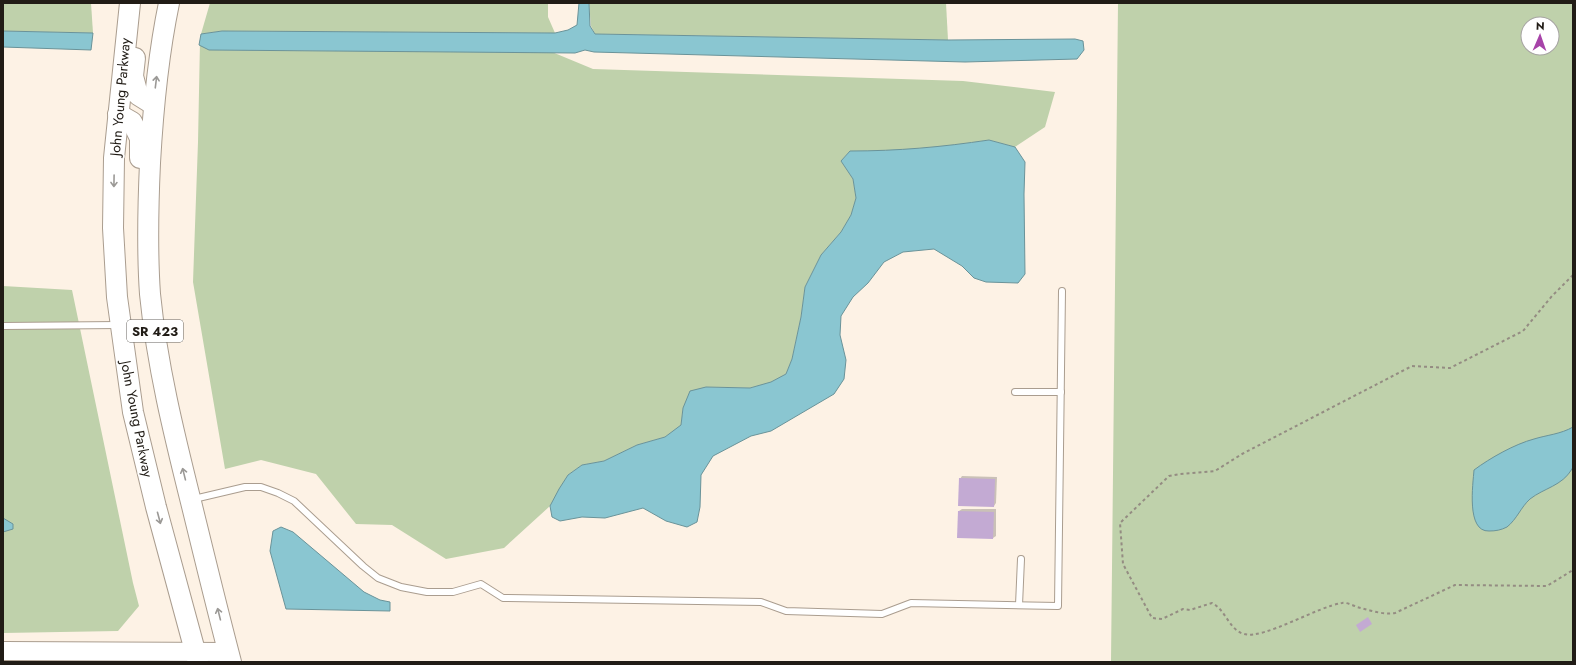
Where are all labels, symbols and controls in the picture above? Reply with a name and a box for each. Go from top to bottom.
north arrow [1520,16,1560,56]
text: N [1536,18,1545,34]
street label: John Young Parkway [105,36,135,159]
one-way arrow [152,76,160,89]
one-way arrow [110,174,118,187]
road number: SR 423 [127,320,183,342]
street label: John Young Parkway [116,357,158,480]
one-way arrow [179,468,187,481]
one-way arrow [156,511,163,524]
one-way arrow [214,608,222,621]

